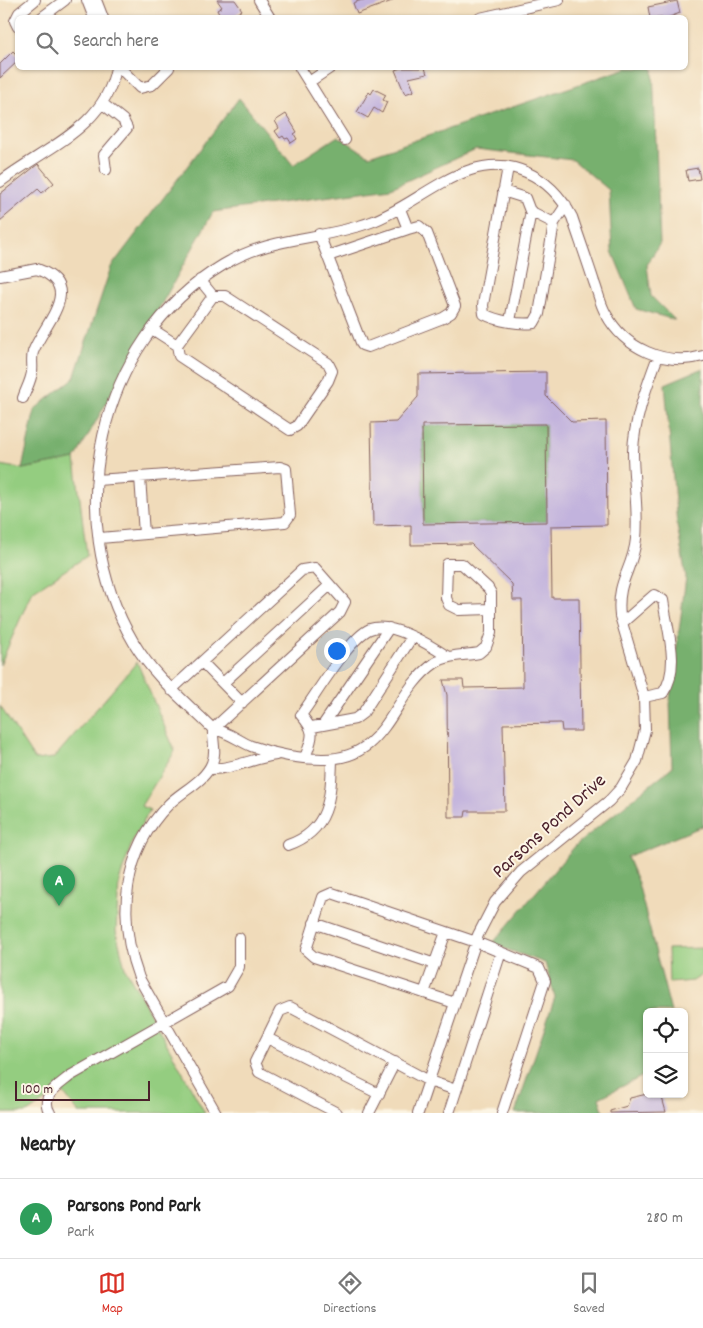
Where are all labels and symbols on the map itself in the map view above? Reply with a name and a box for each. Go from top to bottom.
your location [324,638,350,664]
street label: Parsons Pond Drive [487,768,613,886]
pin: A [43,865,75,906]
scale bar [15,1078,150,1101]

